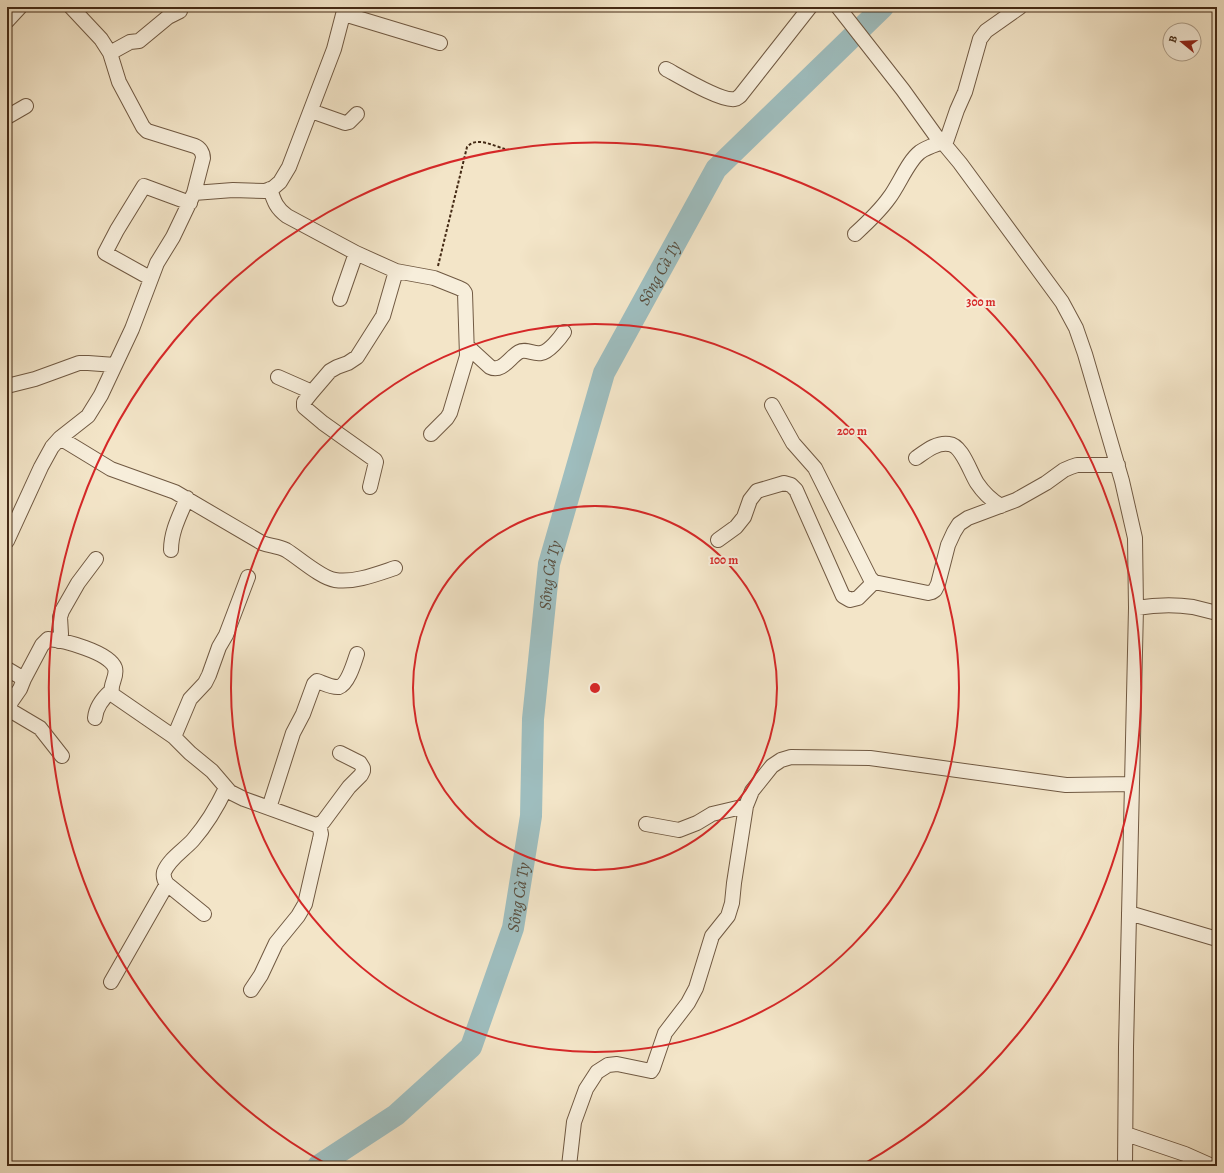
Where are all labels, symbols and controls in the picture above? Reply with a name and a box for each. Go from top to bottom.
north arrow [1162,22,1202,62]
text: B [1165,33,1181,45]
water label: Sông Cà Ty [632,236,686,309]
text: 300 m [966,294,996,310]
text: 200 m [837,423,867,439]
water label: Sông Cà Ty [533,537,567,611]
text: 100 m [710,552,738,568]
centre of rings [588,681,602,695]
water label: Sông Cà Ty [501,860,535,934]

